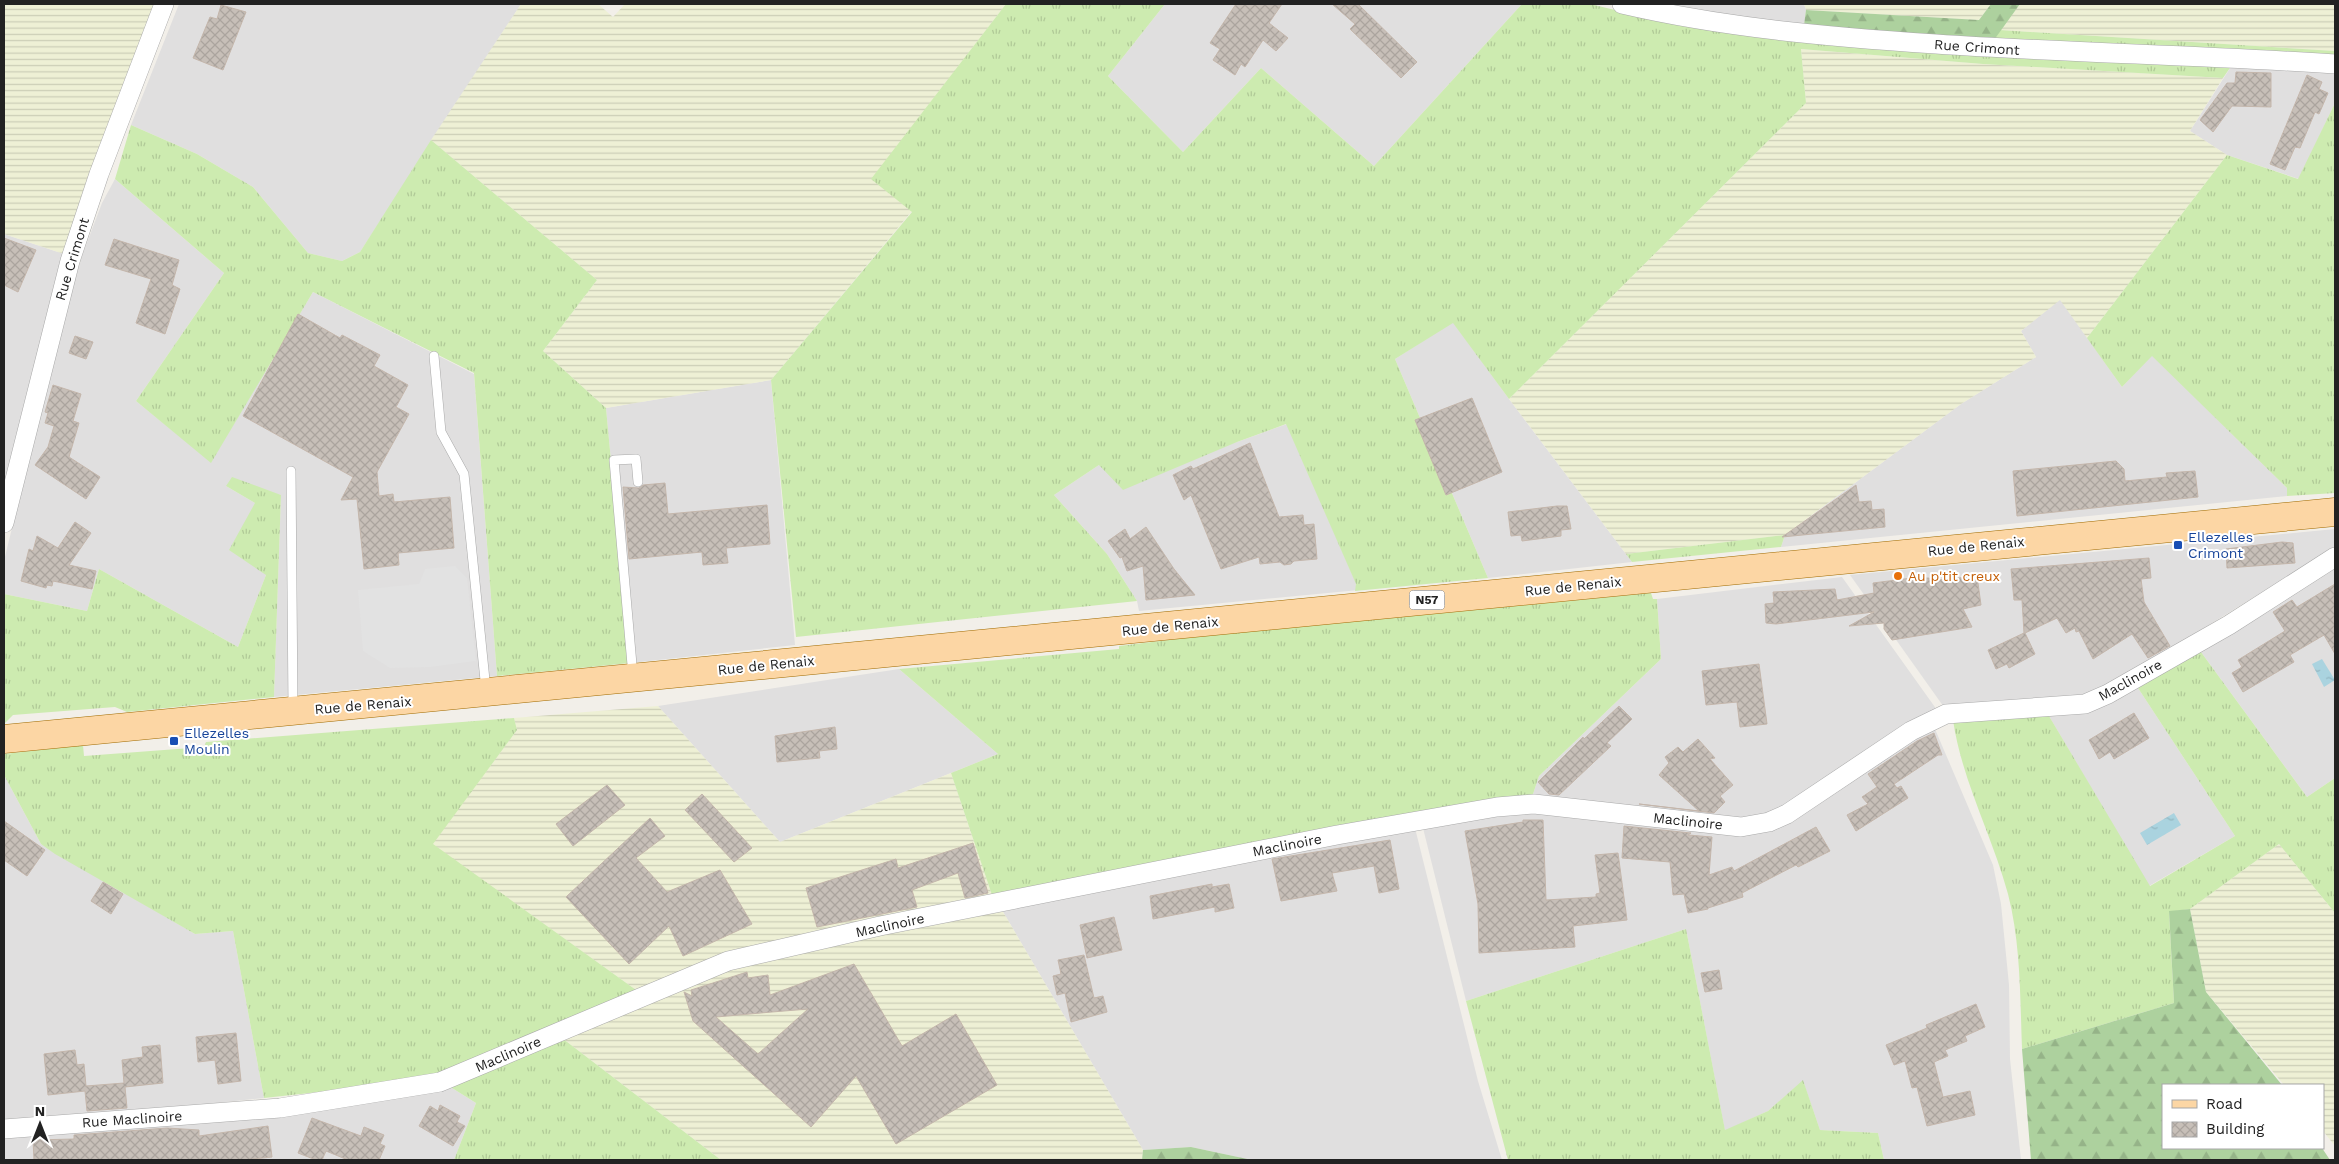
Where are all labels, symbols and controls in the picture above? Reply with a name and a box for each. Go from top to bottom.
street label: Rue Crimont [1934,36,2021,58]
street label: Rue Crimont [52,215,92,302]
place label: Ellezelles Crimont [2188,529,2253,561]
street label: Rue de Renaix [1927,533,2025,559]
marker: Ellezelles Crimont [2172,539,2184,551]
place label: Au p'tit creux [1908,568,2000,584]
marker: Au p'tit creux [1892,570,1904,582]
street label: Rue de Renaix [1524,573,1622,599]
road number: N57 [1410,590,1444,610]
street label: Rue de Renaix [1121,613,1219,639]
street label: Rue de Renaix [717,652,815,678]
street label: Maclinoire [2096,656,2164,704]
street label: Rue de Renaix [314,693,412,717]
place label: Ellezelles Moulin [184,725,249,757]
marker: Ellezelles Moulin [168,735,180,747]
street label: Maclinoire [1652,809,1724,833]
street label: Maclinoire [1251,830,1323,860]
street label: Maclinoire [854,910,926,940]
street label: Maclinoire [473,1033,543,1075]
legend [2162,1084,2324,1149]
text: Road [2206,1095,2243,1113]
north arrow [15,1099,65,1149]
text: N [35,1103,45,1119]
street label: Rue Maclinoire [81,1108,183,1130]
text: Building [2206,1120,2264,1138]

